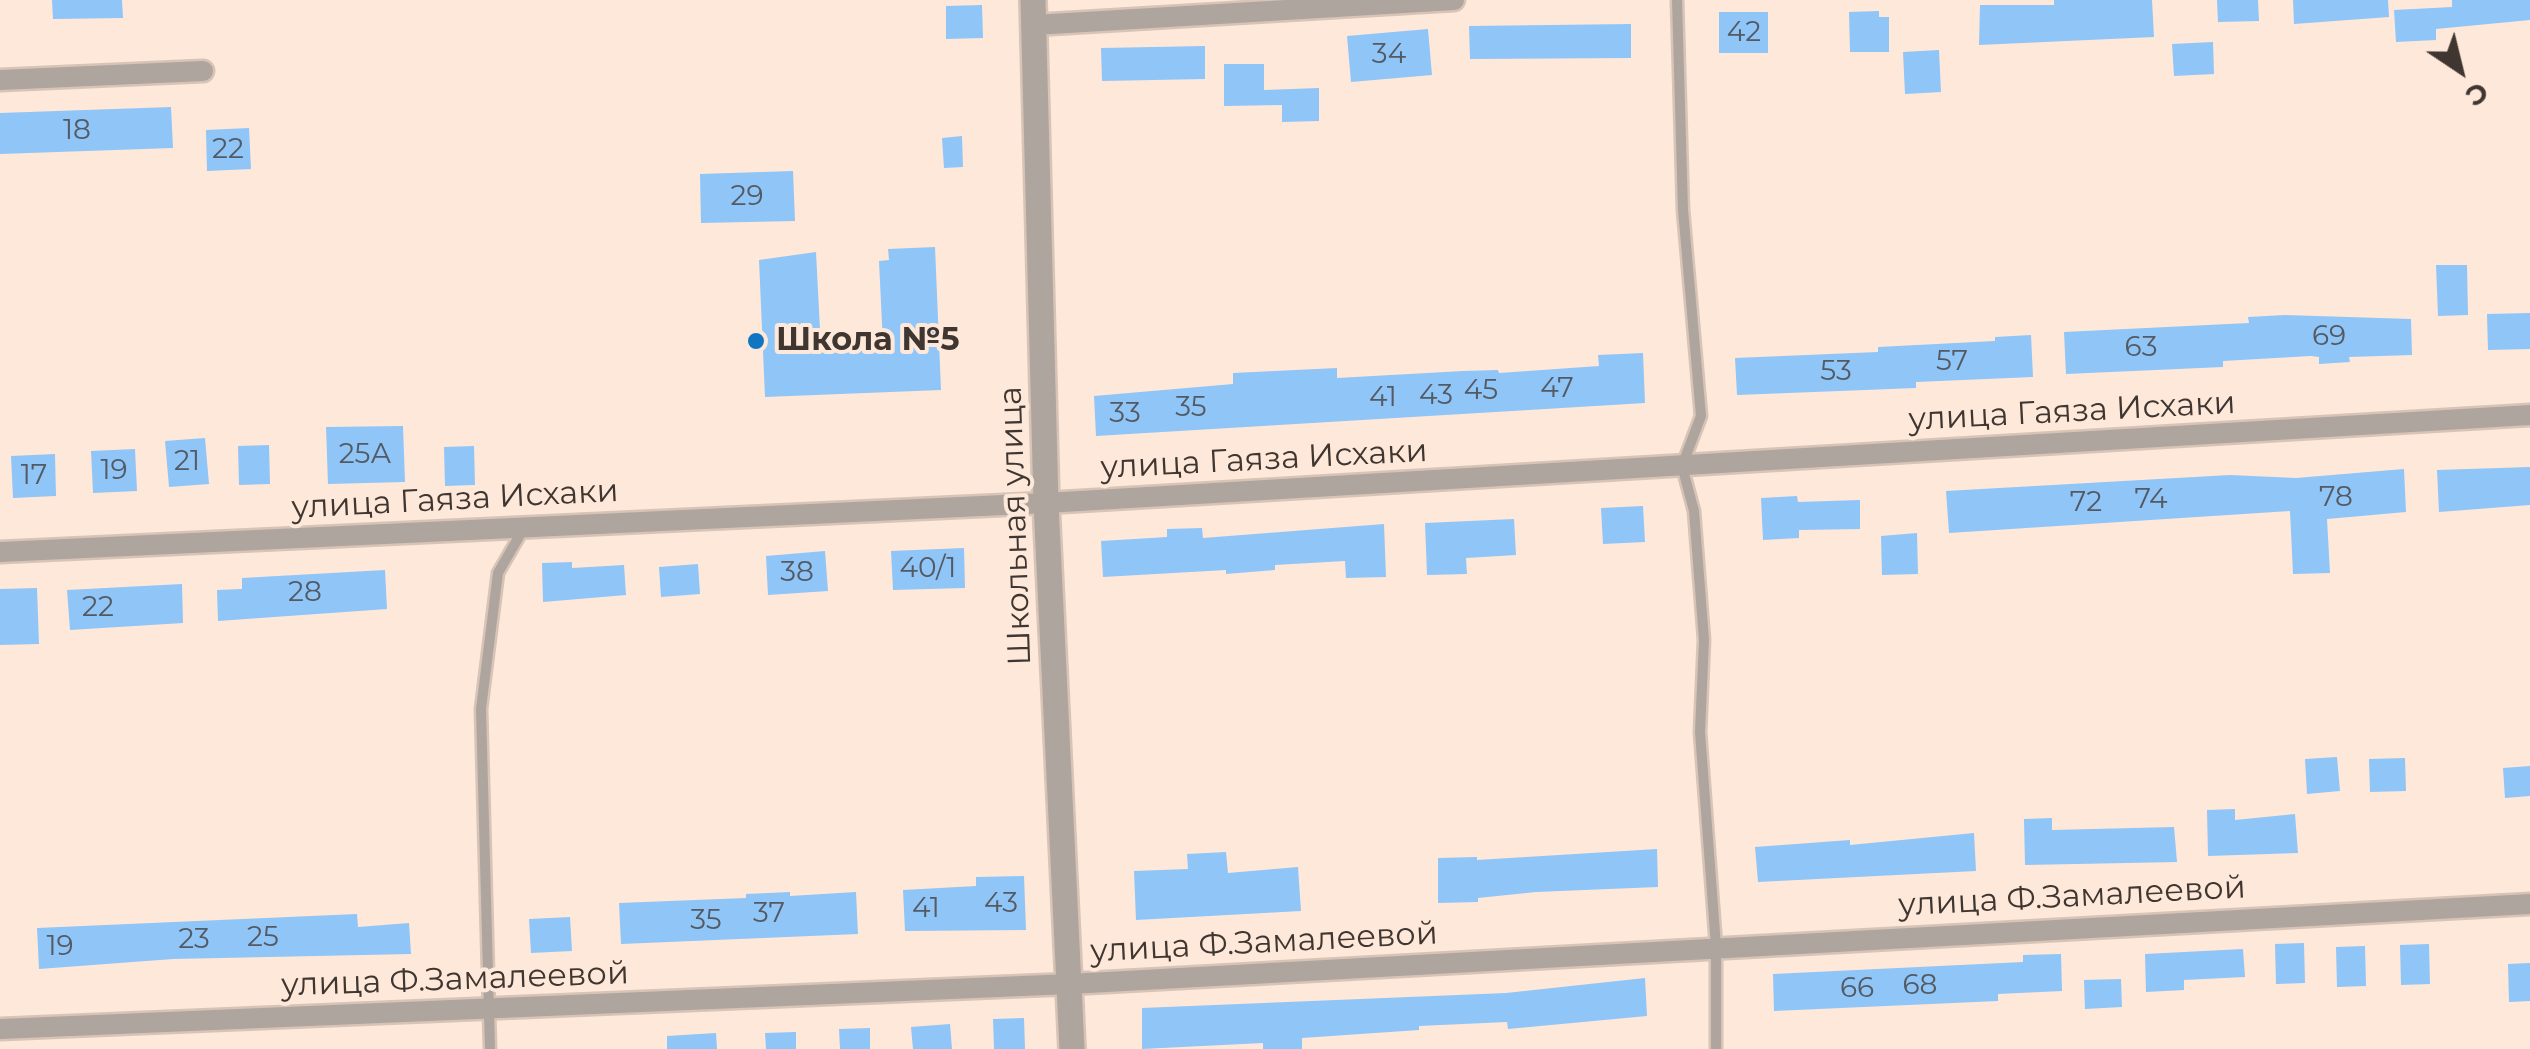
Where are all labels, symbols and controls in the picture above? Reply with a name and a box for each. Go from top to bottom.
house number: 42 [1727,16,1761,50]
north arrow [2410,20,2510,120]
house number: 34 [1372,38,1406,72]
text: С [2459,75,2495,114]
house number: 18 [63,114,91,148]
house number: 22 [212,133,244,167]
house number: 29 [731,180,763,214]
house number: 69 [2312,320,2346,354]
place label: Школа №5 [776,322,960,360]
marker: Школа №5 [745,330,767,352]
house number: 63 [2125,331,2157,365]
house number: 57 [1936,345,1968,379]
house number: 53 [1820,355,1852,389]
house number: 47 [1540,372,1574,406]
house number: 45 [1464,374,1498,408]
house number: 43 [1419,379,1453,413]
house number: 41 [1369,381,1397,415]
street label: улица Гаяза Исхаки [1908,384,2236,440]
street label: Школьная улица [992,386,1040,666]
house number: 35 [1175,391,1207,425]
house number: 33 [1109,397,1141,431]
street label: улица Гаяза Исхаки [1100,432,1428,488]
house number: 25А [339,438,391,472]
house number: 21 [174,445,200,479]
house number: 19 [100,454,128,488]
house number: 17 [21,459,47,493]
street label: улица Гаяза Исхаки [291,472,619,528]
house number: 78 [2319,481,2353,515]
house number: 74 [2134,483,2168,517]
house number: 72 [2070,486,2102,520]
house number: 40/1 [900,552,956,586]
house number: 38 [780,556,814,590]
house number: 28 [288,576,322,610]
house number: 22 [82,591,114,625]
street label: улица Ф.Замалеевой [1897,869,2247,925]
house number: 43 [984,887,1018,921]
house number: 41 [912,892,940,926]
house number: 37 [753,897,785,931]
house number: 35 [690,904,722,938]
street label: улица Ф.Замалеевой [1089,915,1439,971]
house number: 25 [247,921,279,955]
house number: 23 [178,923,210,957]
house number: 19 [46,930,74,964]
street label: улица Ф.Замалеевой [281,955,629,1005]
house number: 68 [1903,969,1937,1003]
house number: 66 [1840,972,1874,1006]

